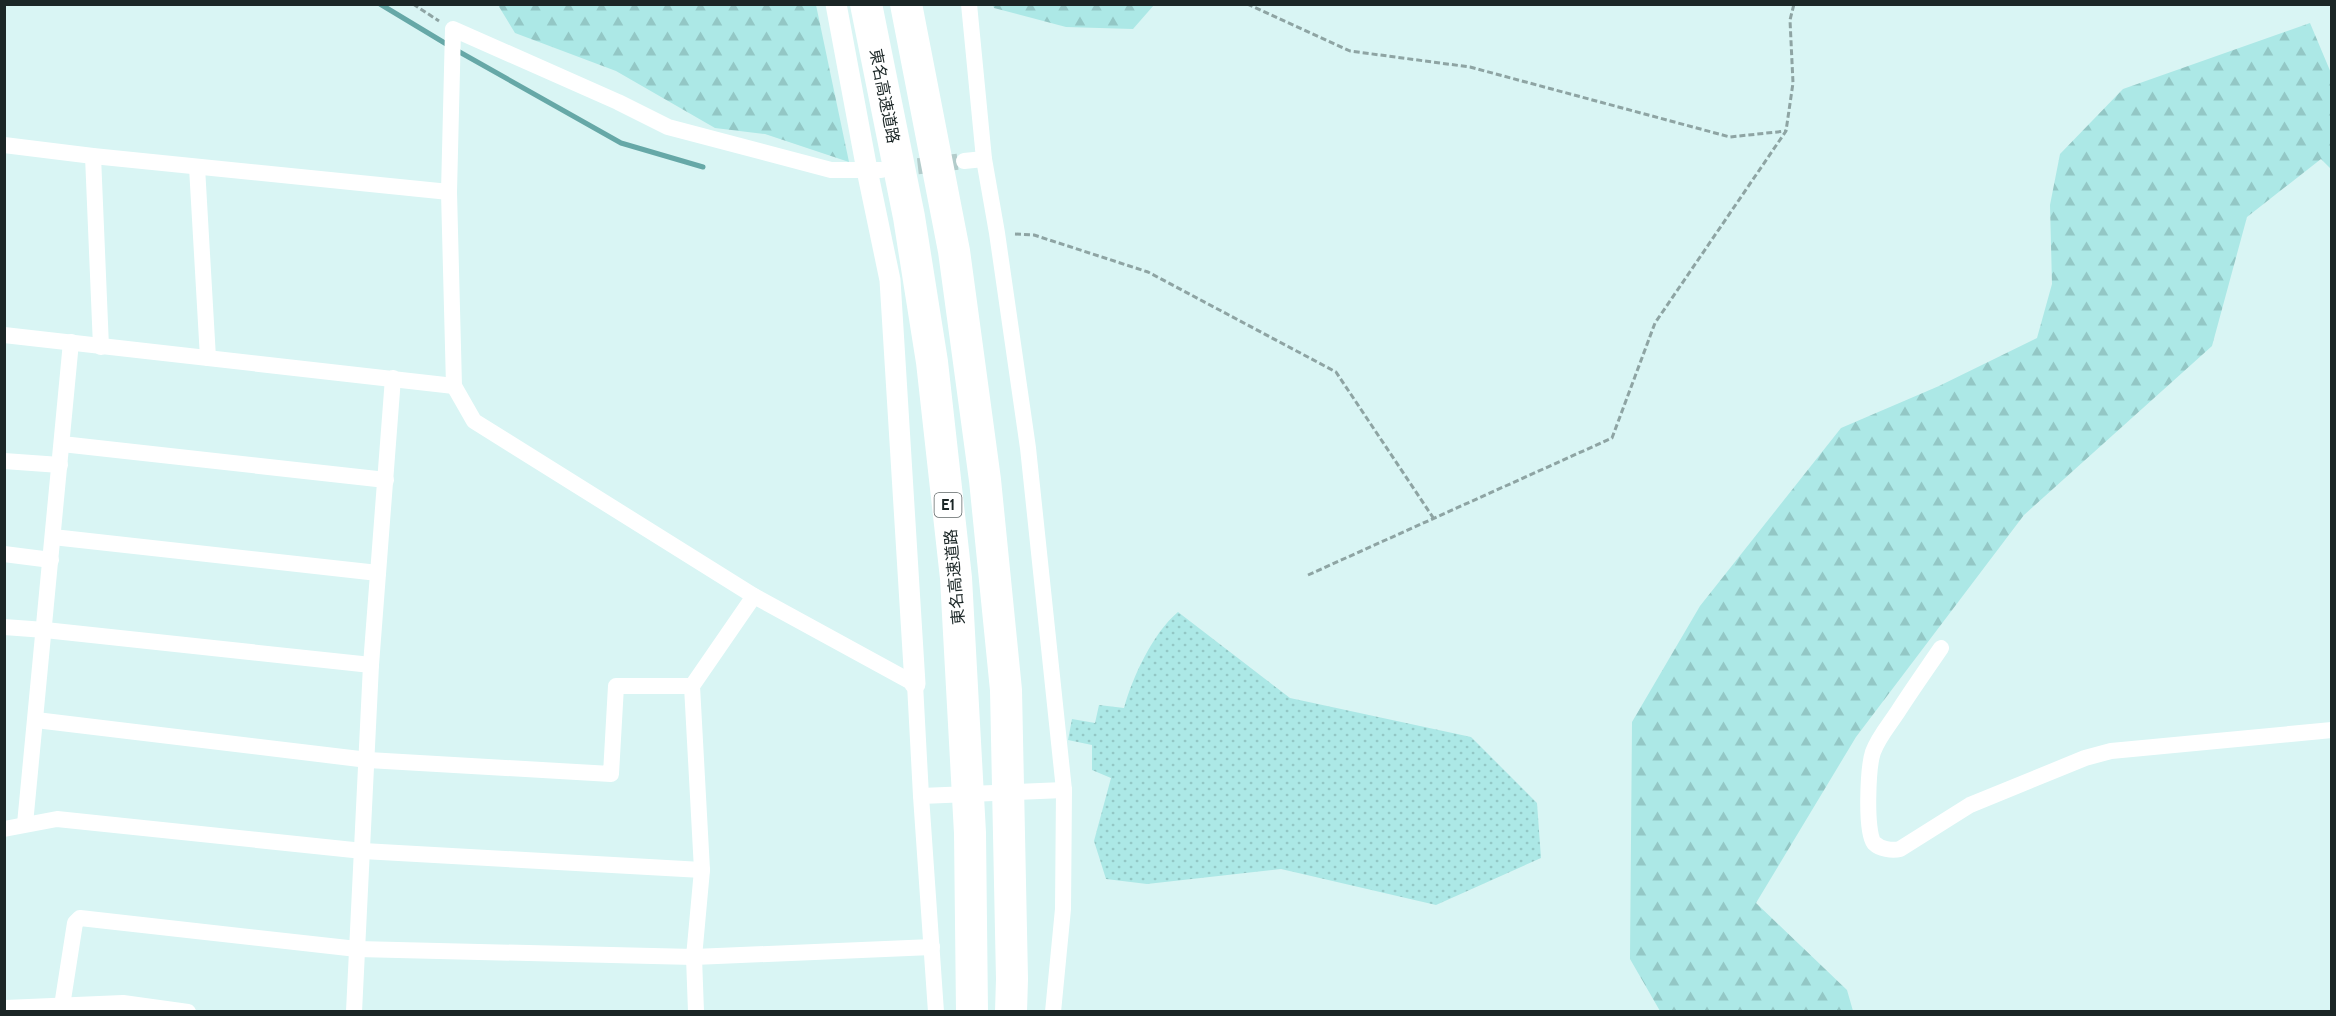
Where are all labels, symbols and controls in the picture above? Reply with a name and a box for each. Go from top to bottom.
street label: 東名高速道路 [866,47,903,145]
road number: E1 [934,493,962,517]
street label: 東名高速道路 [941,528,968,626]

